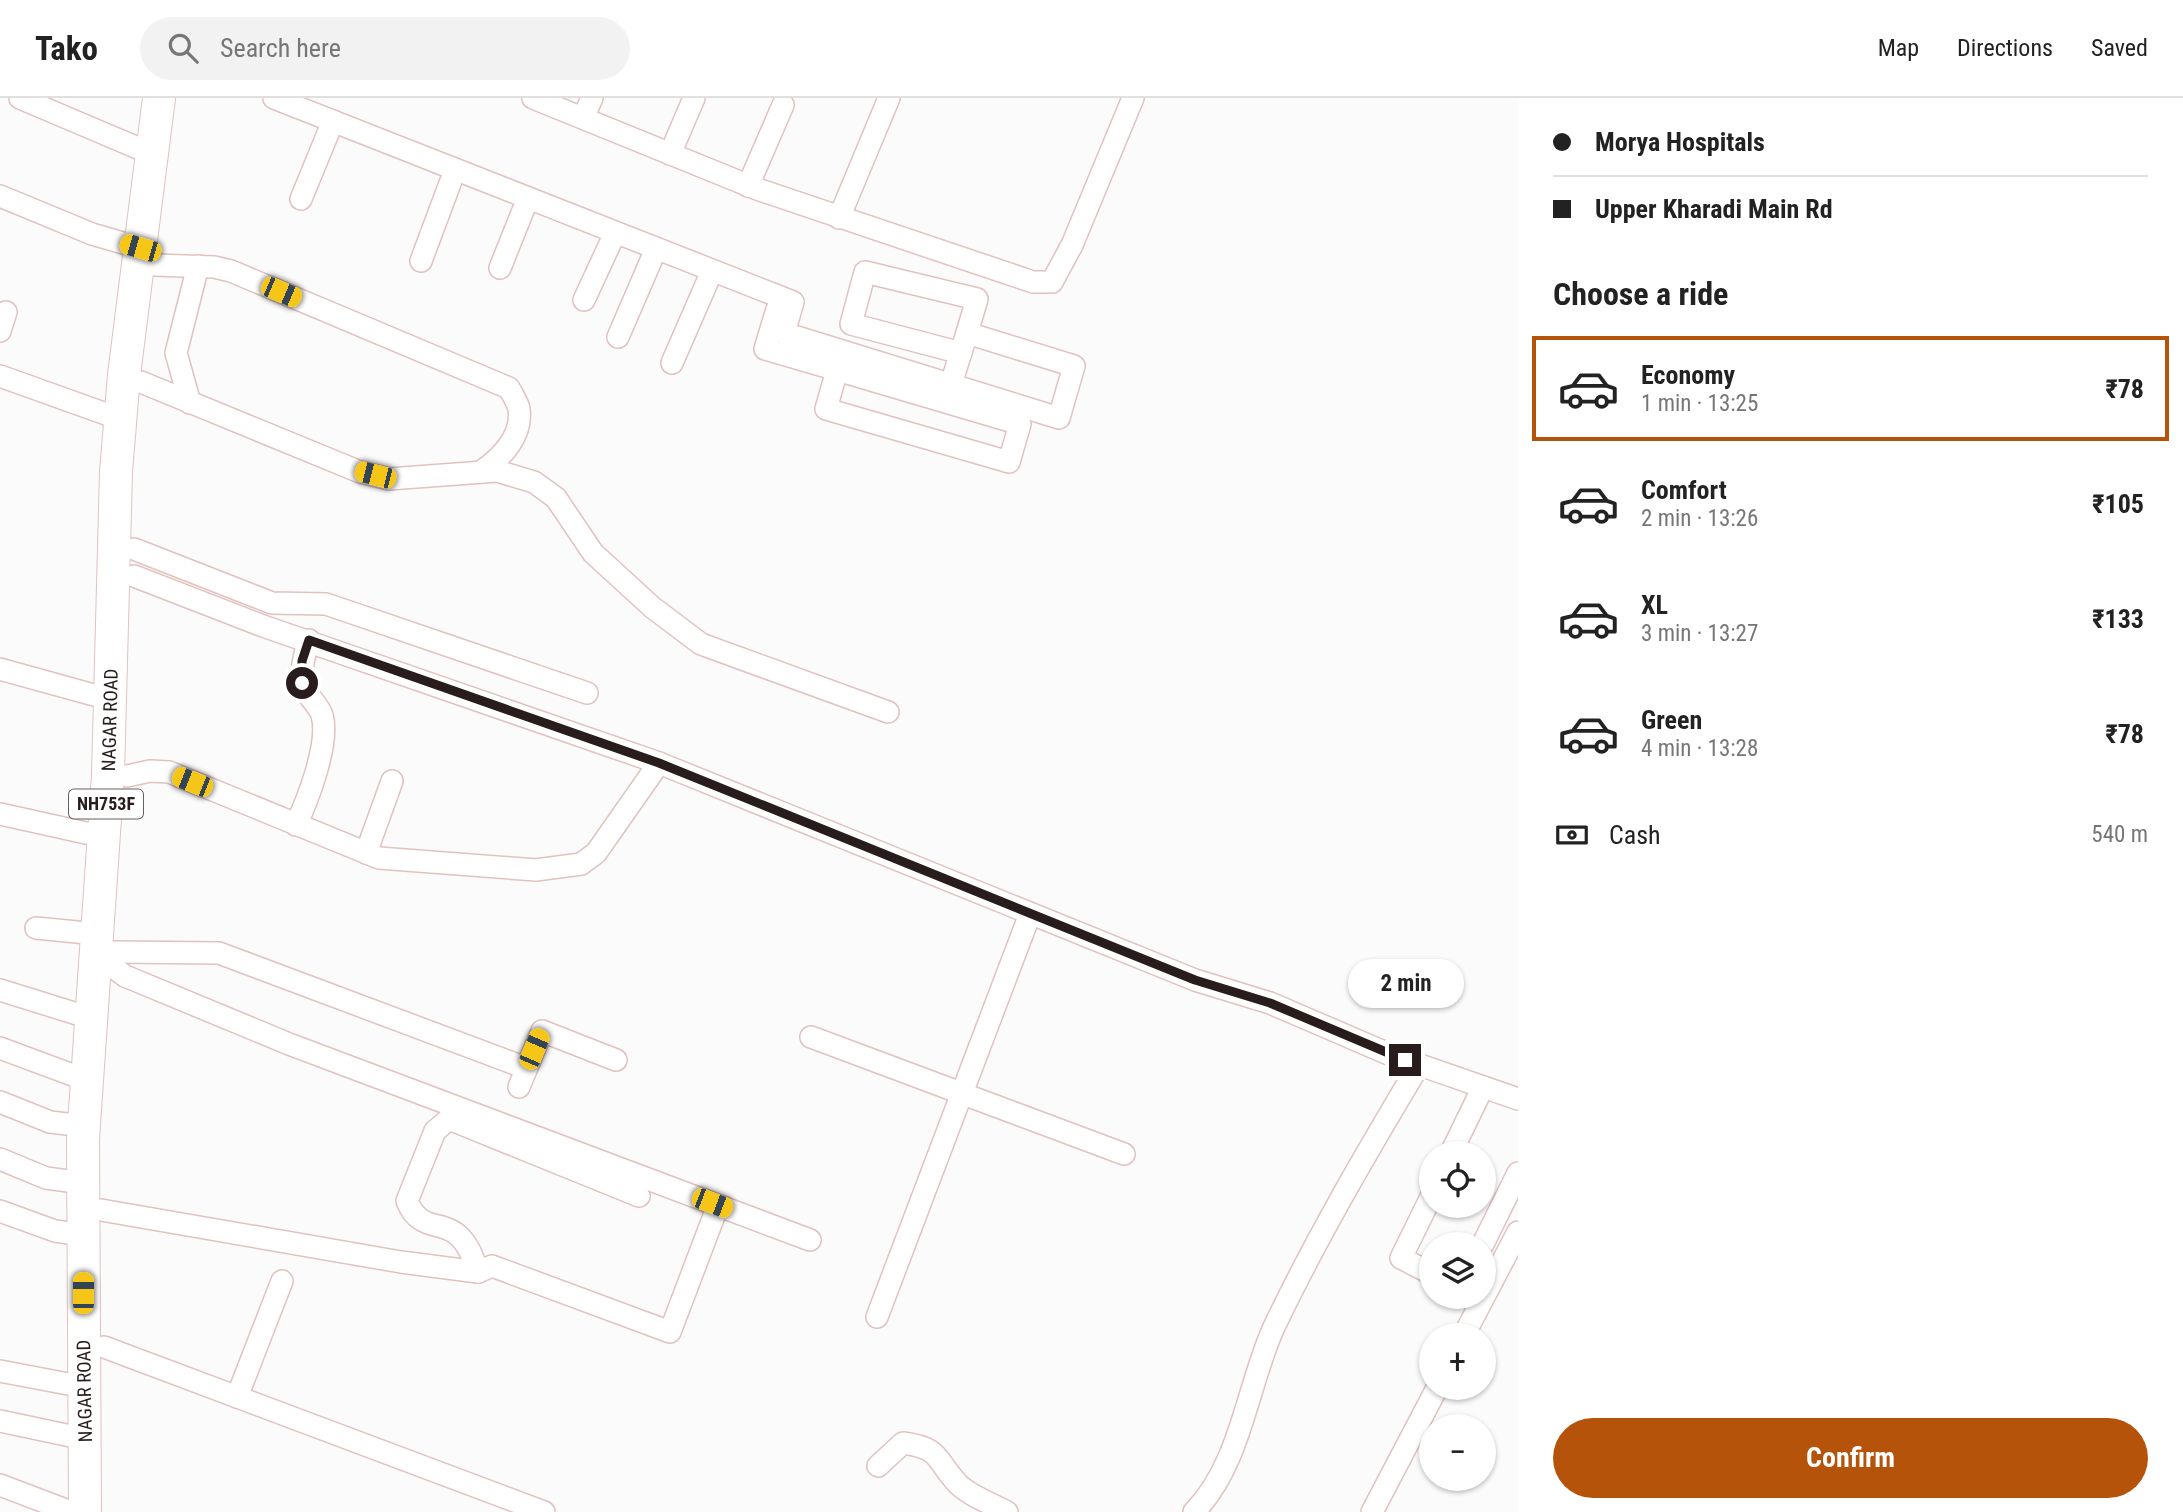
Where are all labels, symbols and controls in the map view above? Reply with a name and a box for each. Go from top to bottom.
search box [140,17,630,80]
text: Tako [35,29,98,68]
icon: search [164,29,202,67]
text: Search here [220,33,341,63]
text: Map [1878,34,1919,62]
text: Directions [1957,34,2053,62]
text: Saved [2091,34,2148,62]
text: Morya Hospitals [1595,127,1765,157]
text: Upper Kharadi Main Rd [1595,194,1833,224]
car [117,232,164,264]
car [258,274,305,310]
text: Choose a ride [1553,275,1728,313]
icon: car [1557,357,1620,420]
text: Economy [1641,360,1735,390]
text: ₹78 [2105,374,2144,404]
text: 1 min · 13:25 [1641,390,1758,417]
car [353,460,398,490]
icon: car [1557,472,1620,535]
text: Comfort [1641,475,1727,505]
text: ₹105 [2092,489,2144,519]
text: 2 min · 13:26 [1641,505,1758,532]
icon: car [1557,587,1620,650]
text: XL [1641,590,1668,620]
text: ₹133 [2092,604,2144,634]
text: 3 min · 13:27 [1641,620,1758,647]
route start [286,667,318,699]
street label: NAGAR ROAD [97,668,123,772]
icon: car [1557,702,1620,765]
text: Green [1641,705,1702,735]
text: ₹78 [2105,719,2144,749]
text: 4 min · 13:28 [1641,735,1758,762]
car [169,764,216,800]
road number: NH753F [69,790,143,818]
icon: cash [1553,816,1591,854]
text: Cash [1609,820,1661,850]
text: 540 m [2091,821,2148,848]
callout: 2 min [1347,958,1463,1007]
text: 2 min [1380,970,1432,997]
car [517,1026,552,1072]
route end [1389,1044,1421,1076]
map controls [1419,1141,1496,1491]
button: locate [1419,1141,1496,1218]
car [689,1186,736,1220]
button: layers [1419,1232,1496,1309]
car [73,1272,94,1314]
button: + [1419,1323,1496,1400]
street label: NAGAR ROAD [72,1340,97,1442]
button: − [1419,1414,1496,1491]
button: Confirm [1553,1418,2148,1498]

